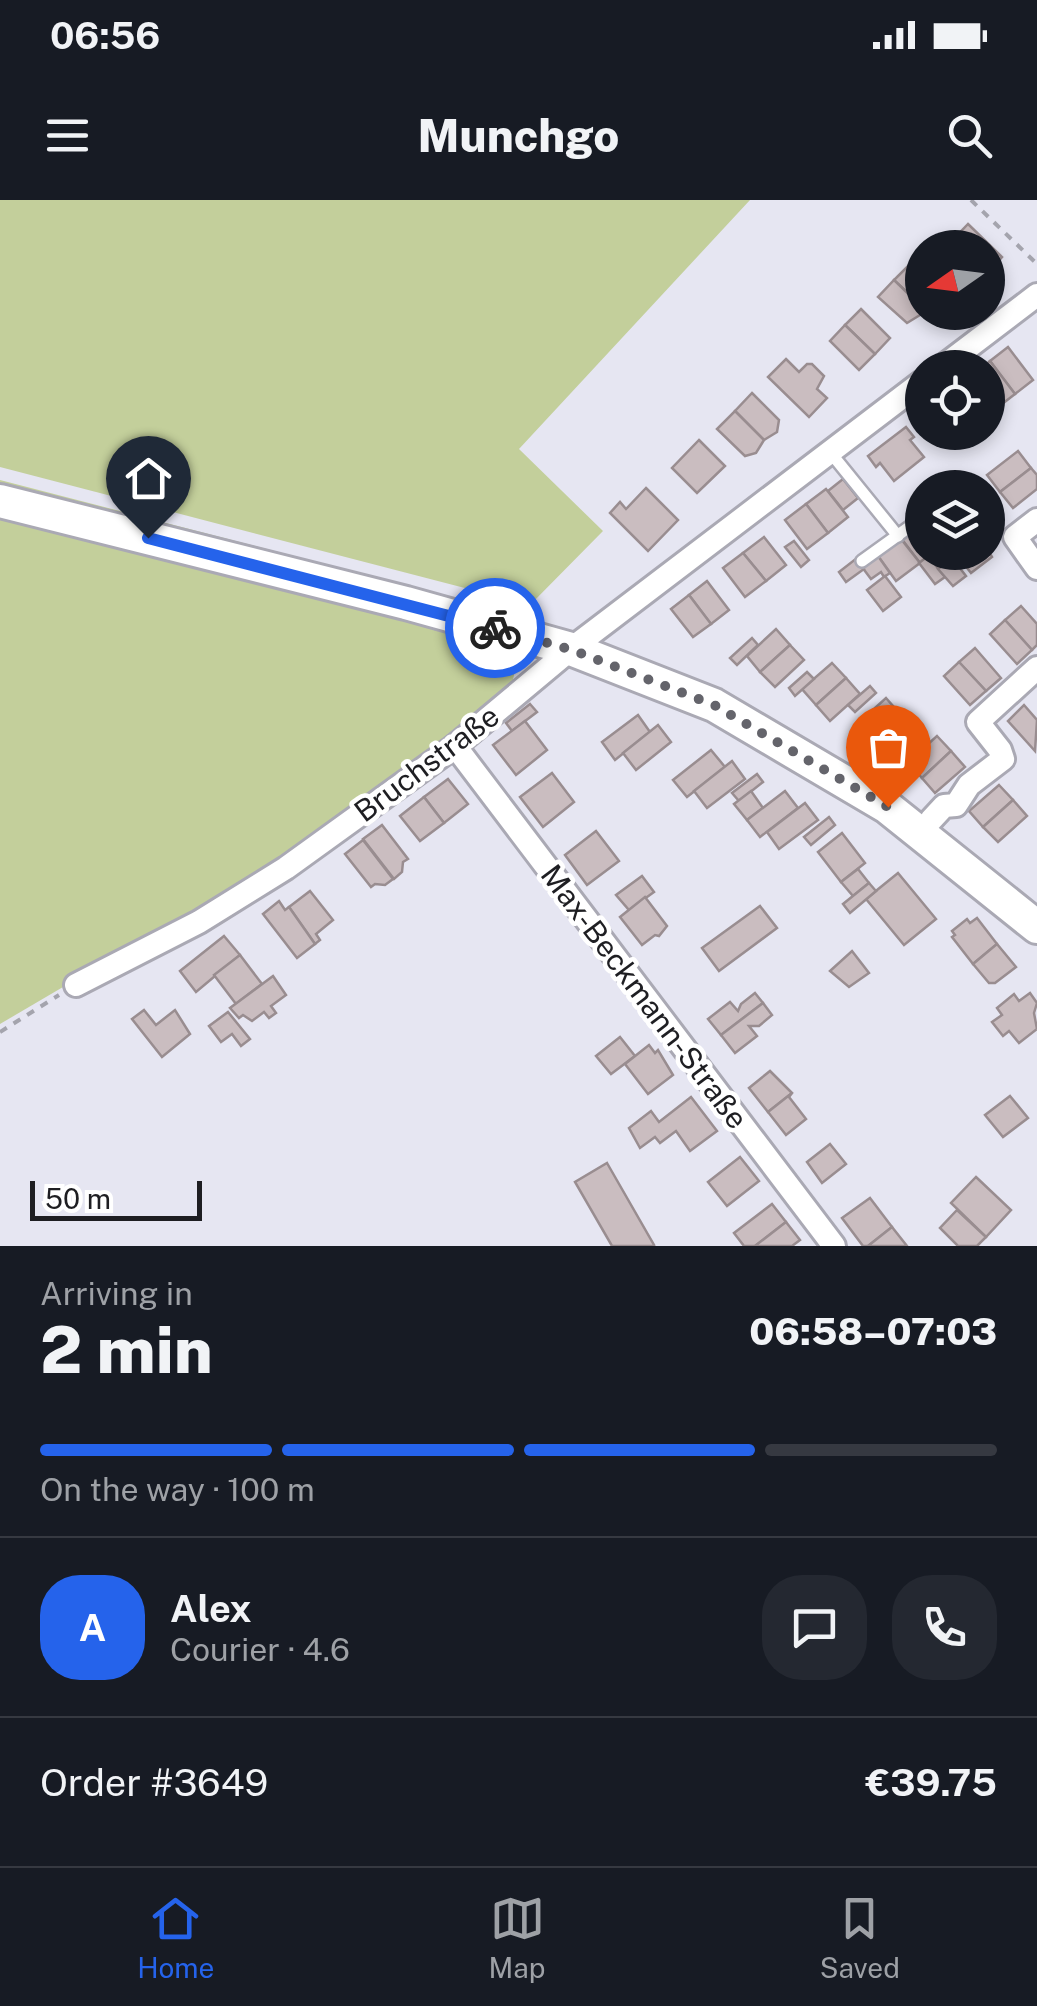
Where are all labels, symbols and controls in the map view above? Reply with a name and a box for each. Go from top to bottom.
text: 06:56 [50,13,160,58]
icon: menu [40,108,95,163]
icon: search [942,108,997,163]
text: Munchgo [418,109,619,162]
north arrow [905,230,1005,330]
map controls [905,230,1005,570]
button: locate [905,350,1005,450]
pin [106,436,191,539]
icon: home [121,451,176,506]
button: layers [905,470,1005,570]
courier [445,578,545,678]
icon: bike [468,601,523,656]
street label: Bruchstraße [347,697,506,829]
pin [846,705,931,808]
icon: bag [861,720,916,775]
street label: Max-Beckmann-Straße [534,857,756,1136]
scale bar [30,1176,202,1220]
text: 50 m [45,1182,111,1215]
text: Arriving in [40,1275,193,1312]
text: 06:58–07:03 [749,1309,997,1354]
text: 2 min [40,1311,213,1388]
text: On the way · 100 m [40,1471,315,1508]
button: chat [762,1575,867,1680]
button: phone [892,1575,997,1680]
text: Alex [170,1586,252,1631]
text: A [79,1605,106,1650]
text: Courier · 4.6 [170,1631,350,1668]
text: Order #3649 [40,1760,268,1805]
text: €39.75 [865,1760,997,1805]
tab: Home [137,1891,214,1984]
tab: Map [489,1891,545,1984]
tab: Saved [820,1891,900,1984]

